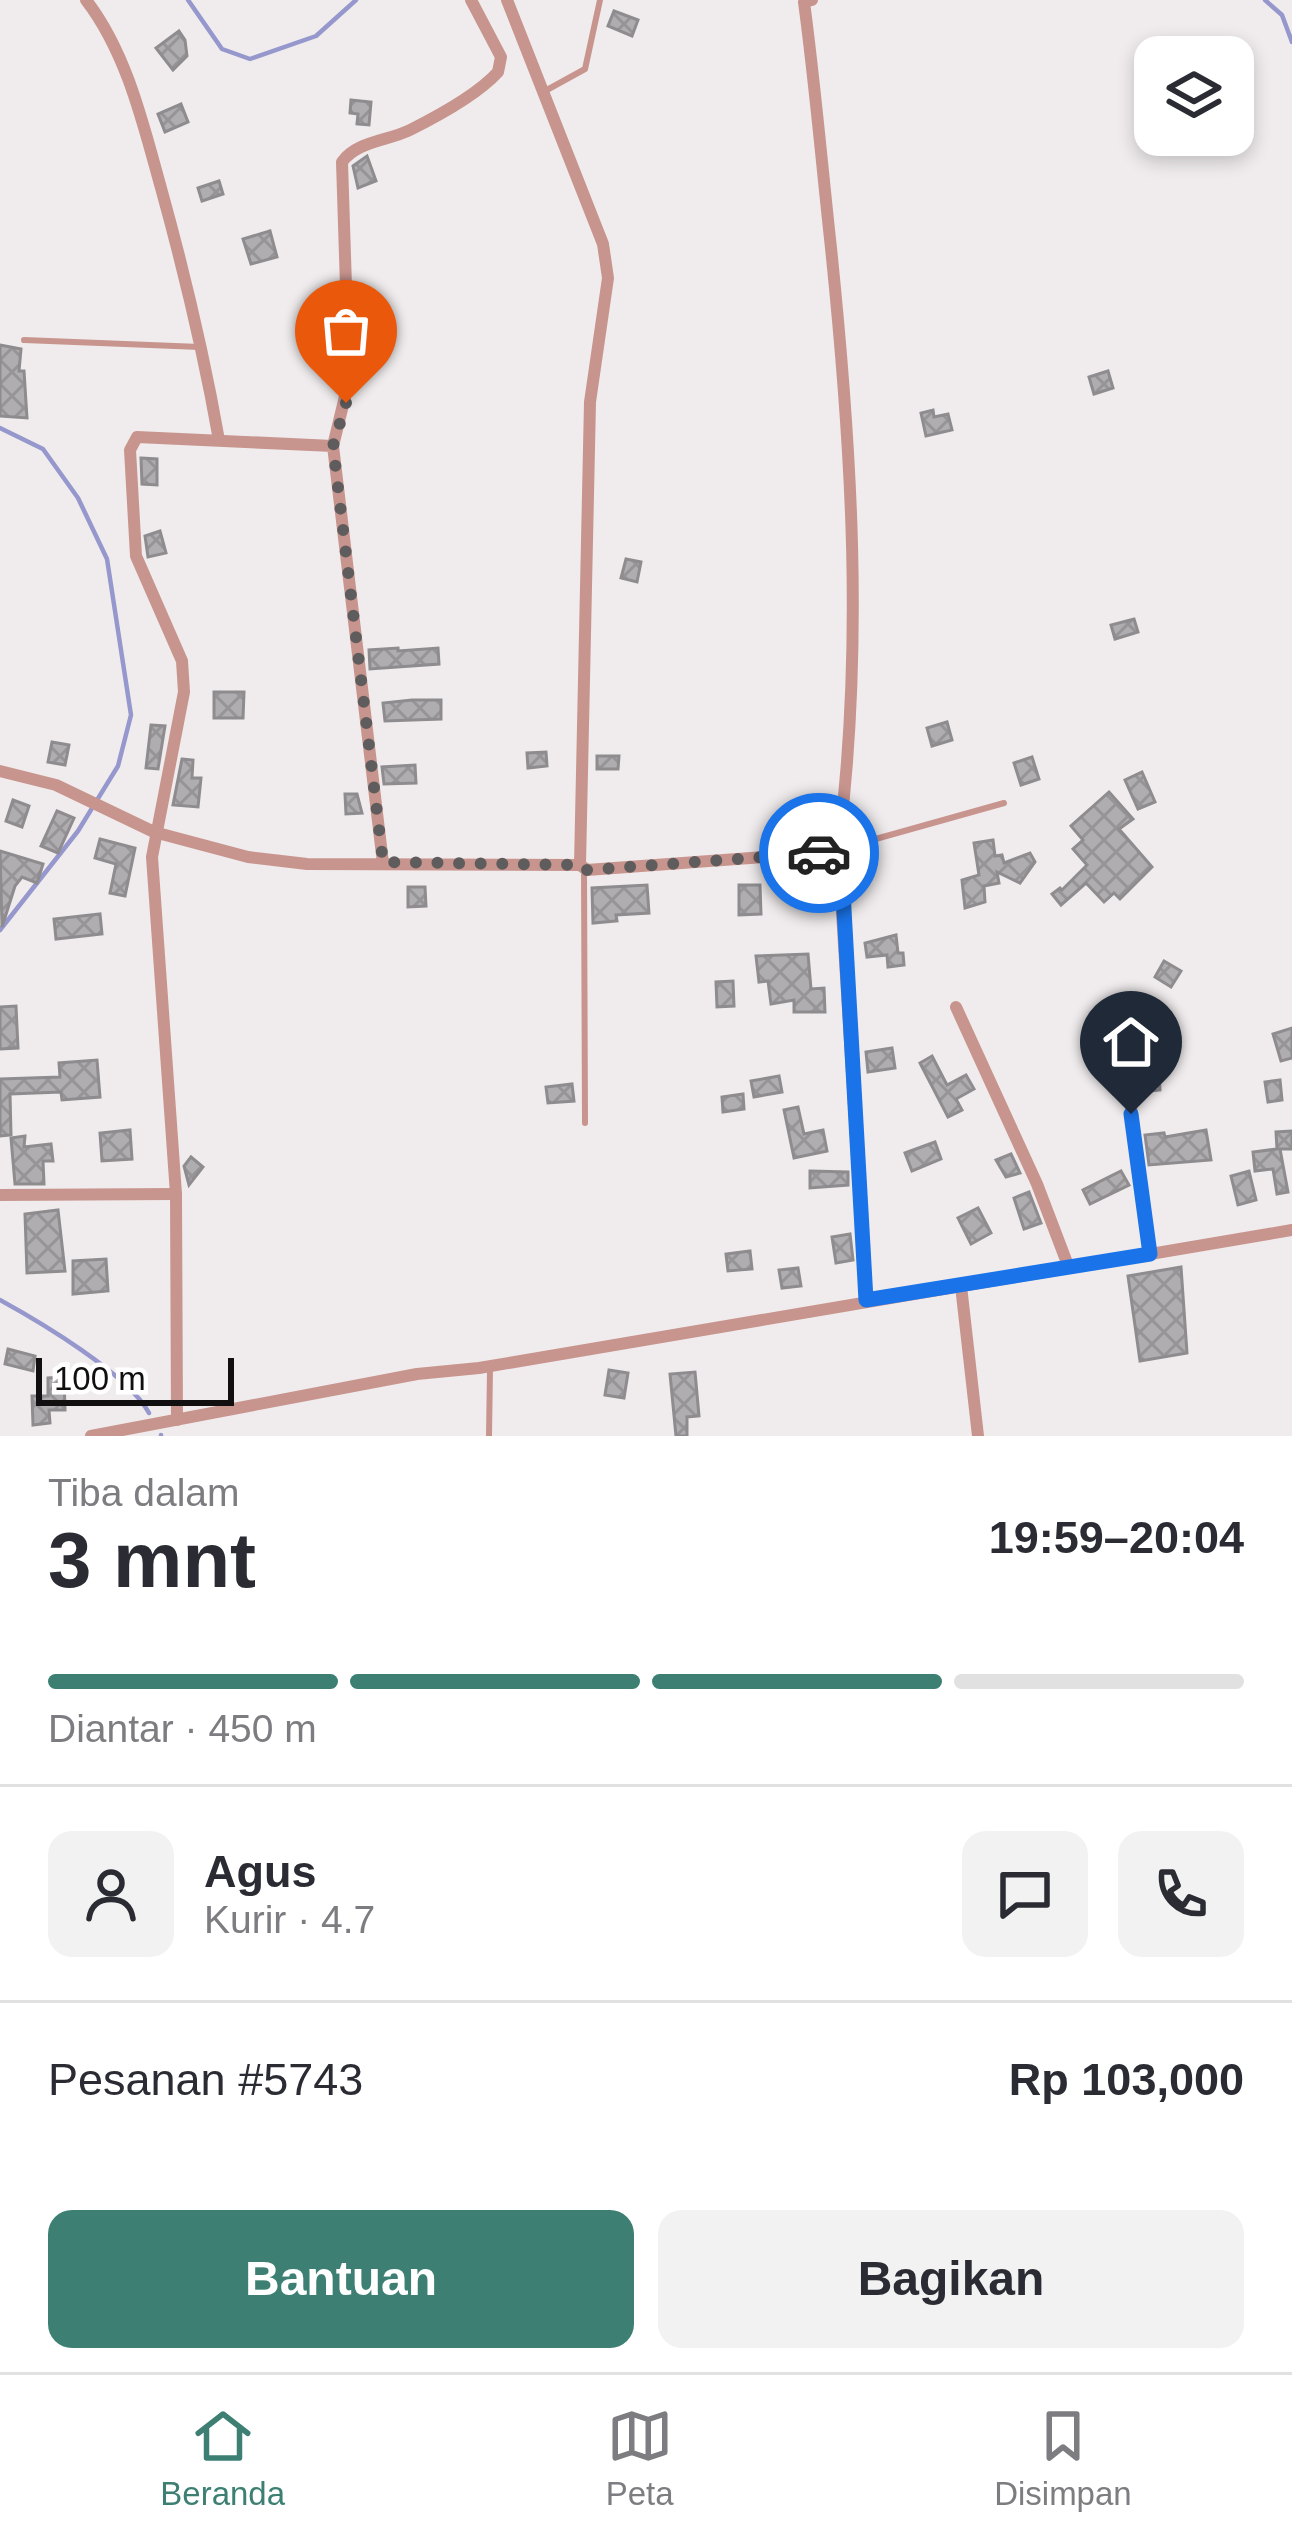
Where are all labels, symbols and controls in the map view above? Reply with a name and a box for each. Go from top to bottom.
map controls [1134,36,1254,156]
button: layers [1134,36,1254,156]
pin [295,280,397,403]
icon: bag [313,298,379,364]
courier [759,793,879,913]
icon: car [786,820,852,886]
pin [1080,991,1182,1114]
icon: home [1098,1009,1164,1075]
scale bar [36,1352,234,1405]
text: 100 m [54,1360,146,1397]
text: Tiba dalam [48,1471,239,1514]
text: 19:59–20:04 [989,1512,1244,1563]
text: 3 mnt [48,1516,256,1604]
text: Diantar · 450 m [48,1707,317,1750]
button: person [48,1831,174,1957]
button: chat [962,1831,1088,1957]
button: phone [1118,1831,1244,1957]
text: Agus [204,1846,317,1897]
text: Kurir · 4.7 [204,1898,375,1941]
text: Pesanan #5743 [48,2054,363,2105]
text: Rp 103,000 [1009,2054,1244,2105]
button: Bantuan [48,2210,634,2348]
button: Bagikan [658,2210,1244,2348]
tab: Beranda [160,2403,285,2513]
tab: Peta [606,2403,674,2513]
tab: Disimpan [994,2403,1132,2513]

